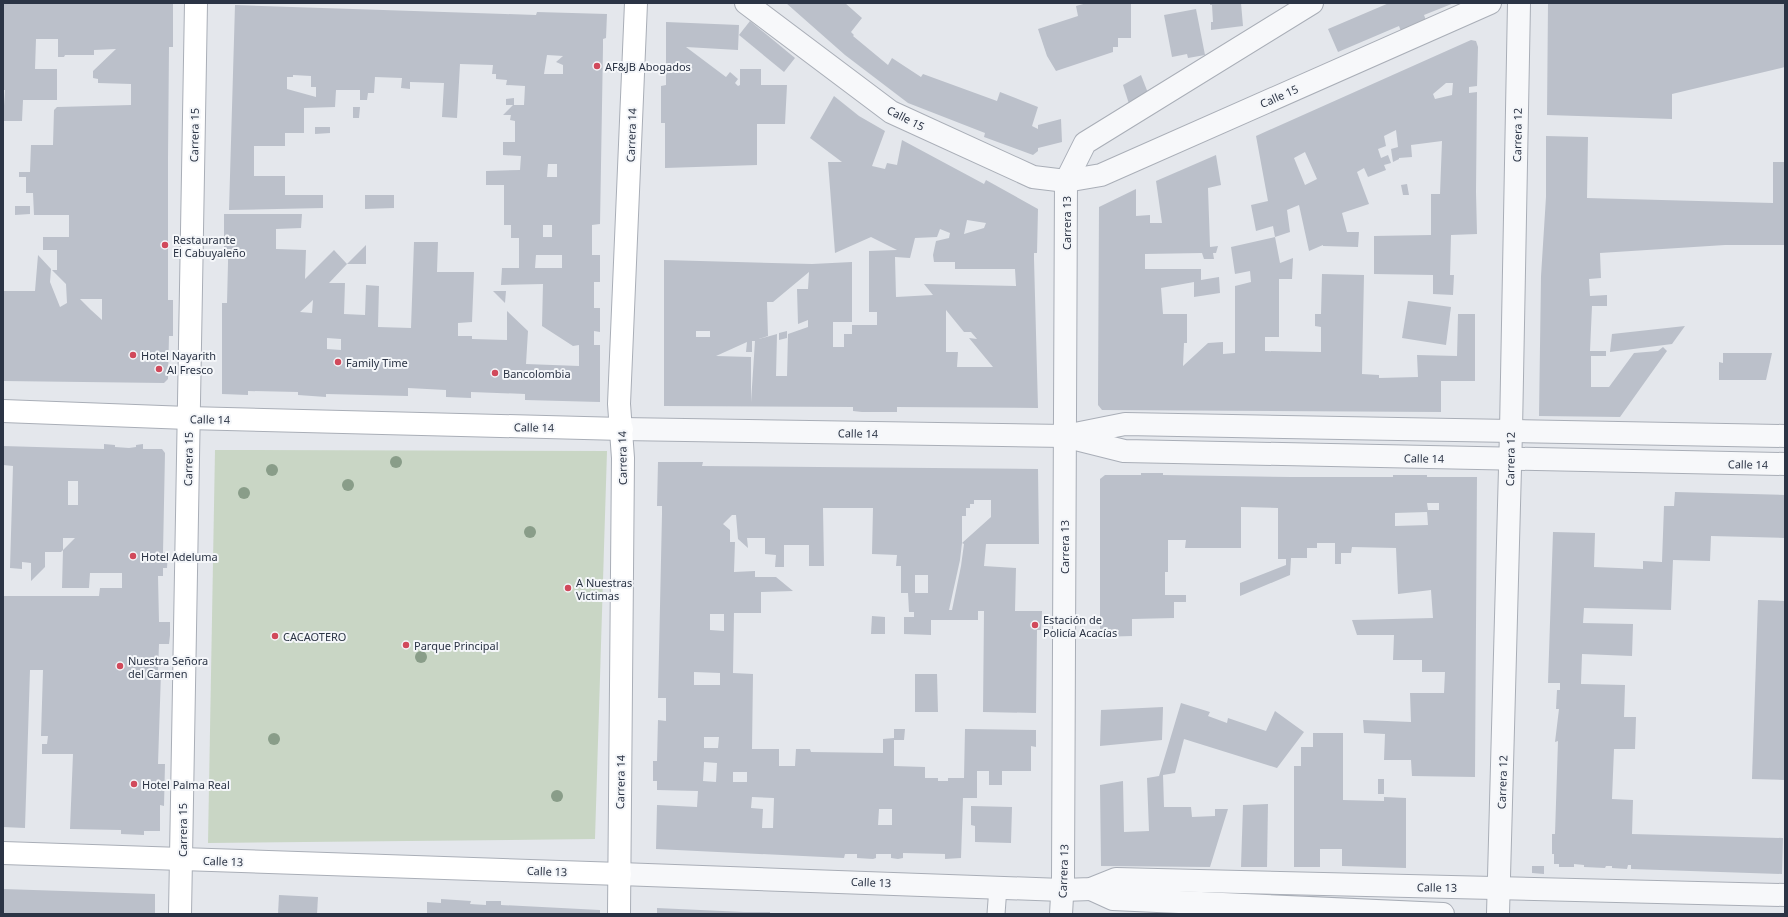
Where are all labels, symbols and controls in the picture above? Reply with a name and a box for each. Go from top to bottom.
place label: AF&JB Abogados [605,59,691,74]
marker: AF&JB Abogados [592,61,602,71]
street label: Calle 15 [1257,81,1301,111]
street label: Calle 15 [885,102,927,134]
street label: Carrera 14 [623,107,639,162]
street label: Carrera 15 [186,108,202,162]
street label: Carrera 12 [1509,108,1525,162]
street label: Carrera 13 [1059,196,1074,250]
place label: Restaurante El Cabuyaleño [173,232,246,260]
marker: Restaurante El Cabuyaleño [160,240,170,250]
place label: Hotel Nayarith [141,348,216,363]
marker: Hotel Nayarith [128,350,138,360]
place label: Family Time [346,355,408,370]
marker: Family Time [333,357,343,367]
place label: Al Fresco [167,362,214,377]
marker: Al Fresco [154,364,164,374]
place label: Bancolombia [503,366,571,381]
marker: Bancolombia [490,368,500,378]
street label: Calle 14 [190,411,231,427]
street label: Calle 14 [514,419,555,435]
street label: Calle 14 [838,425,879,441]
street label: Carrera 14 [614,430,630,485]
street label: Carrera 15 [180,432,196,486]
street label: Carrera 12 [1502,432,1518,486]
street label: Calle 14 [1404,450,1445,466]
street label: Calle 14 [1728,456,1769,472]
street label: Carrera 13 [1057,520,1072,574]
place label: Hotel Adeluma [141,549,218,564]
marker: Hotel Adeluma [128,551,138,561]
place label: A Nuestras Victimas [576,575,632,603]
marker: A Nuestras Victimas [563,583,573,593]
place label: Estación de Policía Acacías [1043,612,1117,640]
marker: Estación de Policía Acacías [1030,620,1040,630]
place label: CACAOTERO [283,629,346,644]
marker: CACAOTERO [270,631,280,641]
place label: Parque Principal [414,638,499,653]
marker: Parque Principal [401,640,411,650]
place label: Nuestra Señora del Carmen [128,653,208,681]
marker: Nuestra Señora del Carmen [115,661,125,671]
street label: Carrera 14 [612,754,628,809]
street label: Carrera 12 [1494,755,1510,809]
place label: Hotel Palma Real [142,777,230,792]
marker: Hotel Palma Real [129,779,139,789]
street label: Carrera 15 [175,803,190,857]
street label: Carrera 13 [1055,844,1071,898]
street label: Calle 13 [203,853,243,869]
street label: Calle 13 [527,863,567,879]
street label: Calle 13 [851,874,891,890]
street label: Calle 13 [1417,879,1457,895]

